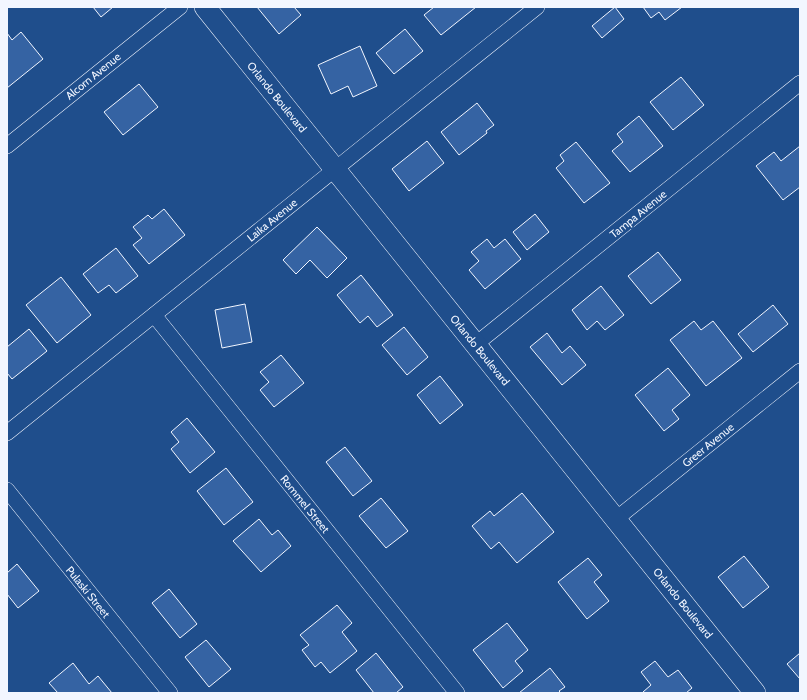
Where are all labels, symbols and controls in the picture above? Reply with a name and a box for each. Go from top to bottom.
street label: Alcorn Avenue [62,49,124,103]
street label: Orlando Boulevard [244,59,310,135]
street label: Tampa Avenue [607,187,669,241]
street label: Laika Avenue [244,195,300,245]
street label: Orlando Boulevard [447,312,513,388]
street label: Greer Avenue [679,420,737,470]
street label: Rommel Street [277,472,333,536]
street label: Pulaski Street [63,563,113,621]
street label: Orlando Boulevard [650,565,716,641]

